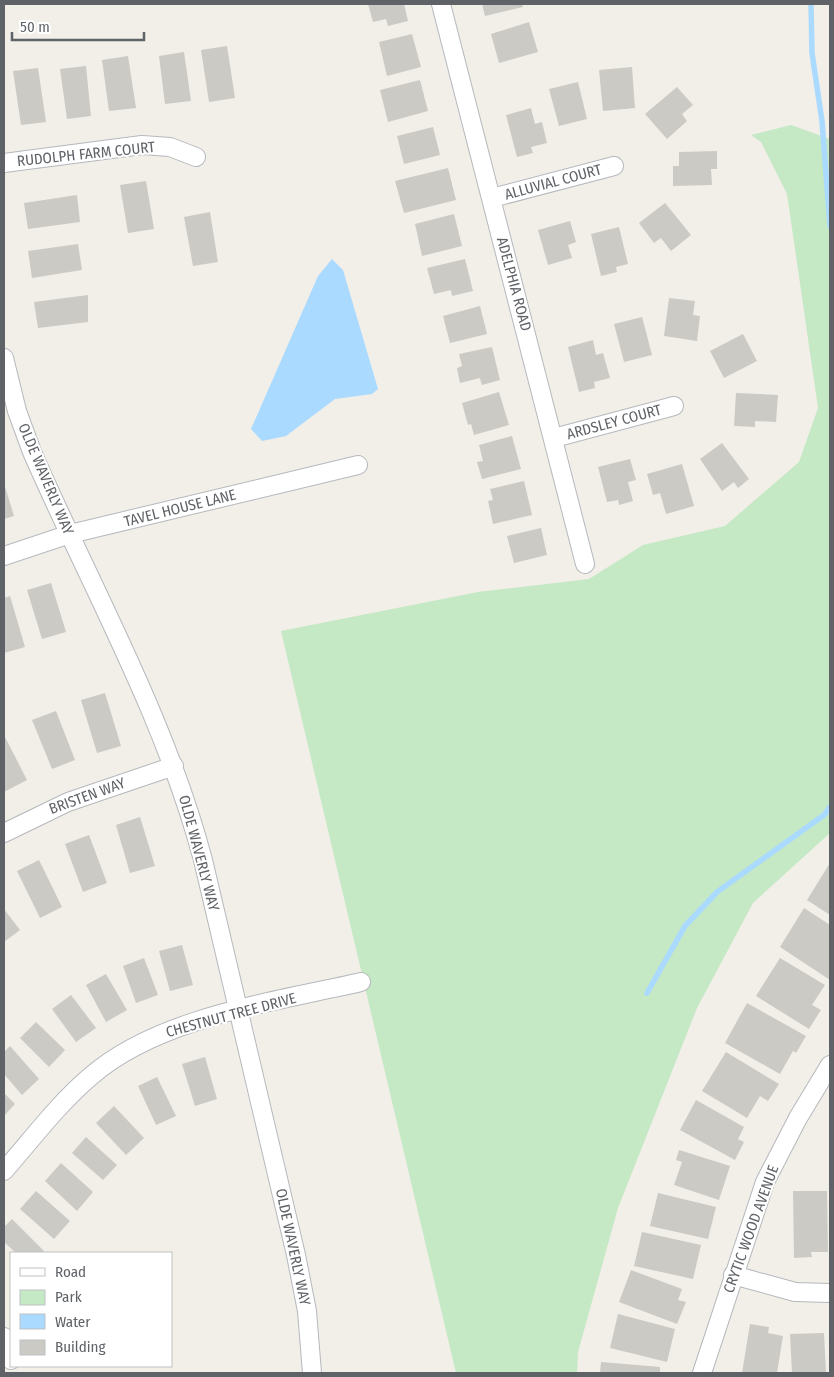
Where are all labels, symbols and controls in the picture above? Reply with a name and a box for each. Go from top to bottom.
scale bar [12,10,145,42]
text: 50 m [20,18,50,36]
street label: RUDOLPH FARM COURT [16,138,156,170]
street label: ALLUVIAL COURT [503,160,604,204]
street label: ADELPHIA ROAD [493,235,535,333]
street label: ARDSLEY COURT [565,401,663,443]
street label: OLDE WAVERLY WAY [14,421,78,538]
street label: TAVEL HOUSE LANE [122,485,238,531]
street label: BRISTEN WAY [46,774,128,818]
street label: OLDE WAVERLY WAY [175,793,223,913]
street label: CHESTNUT TREE DRIVE [164,989,298,1041]
street label: CRYTIC WOOD AVENUE [720,1163,782,1295]
street label: OLDE WAVERLY WAY [272,1187,314,1308]
legend [10,1252,172,1367]
text: Road [55,1263,86,1281]
text: Park [55,1288,82,1306]
text: Water [55,1313,91,1331]
text: Building [55,1338,106,1356]

